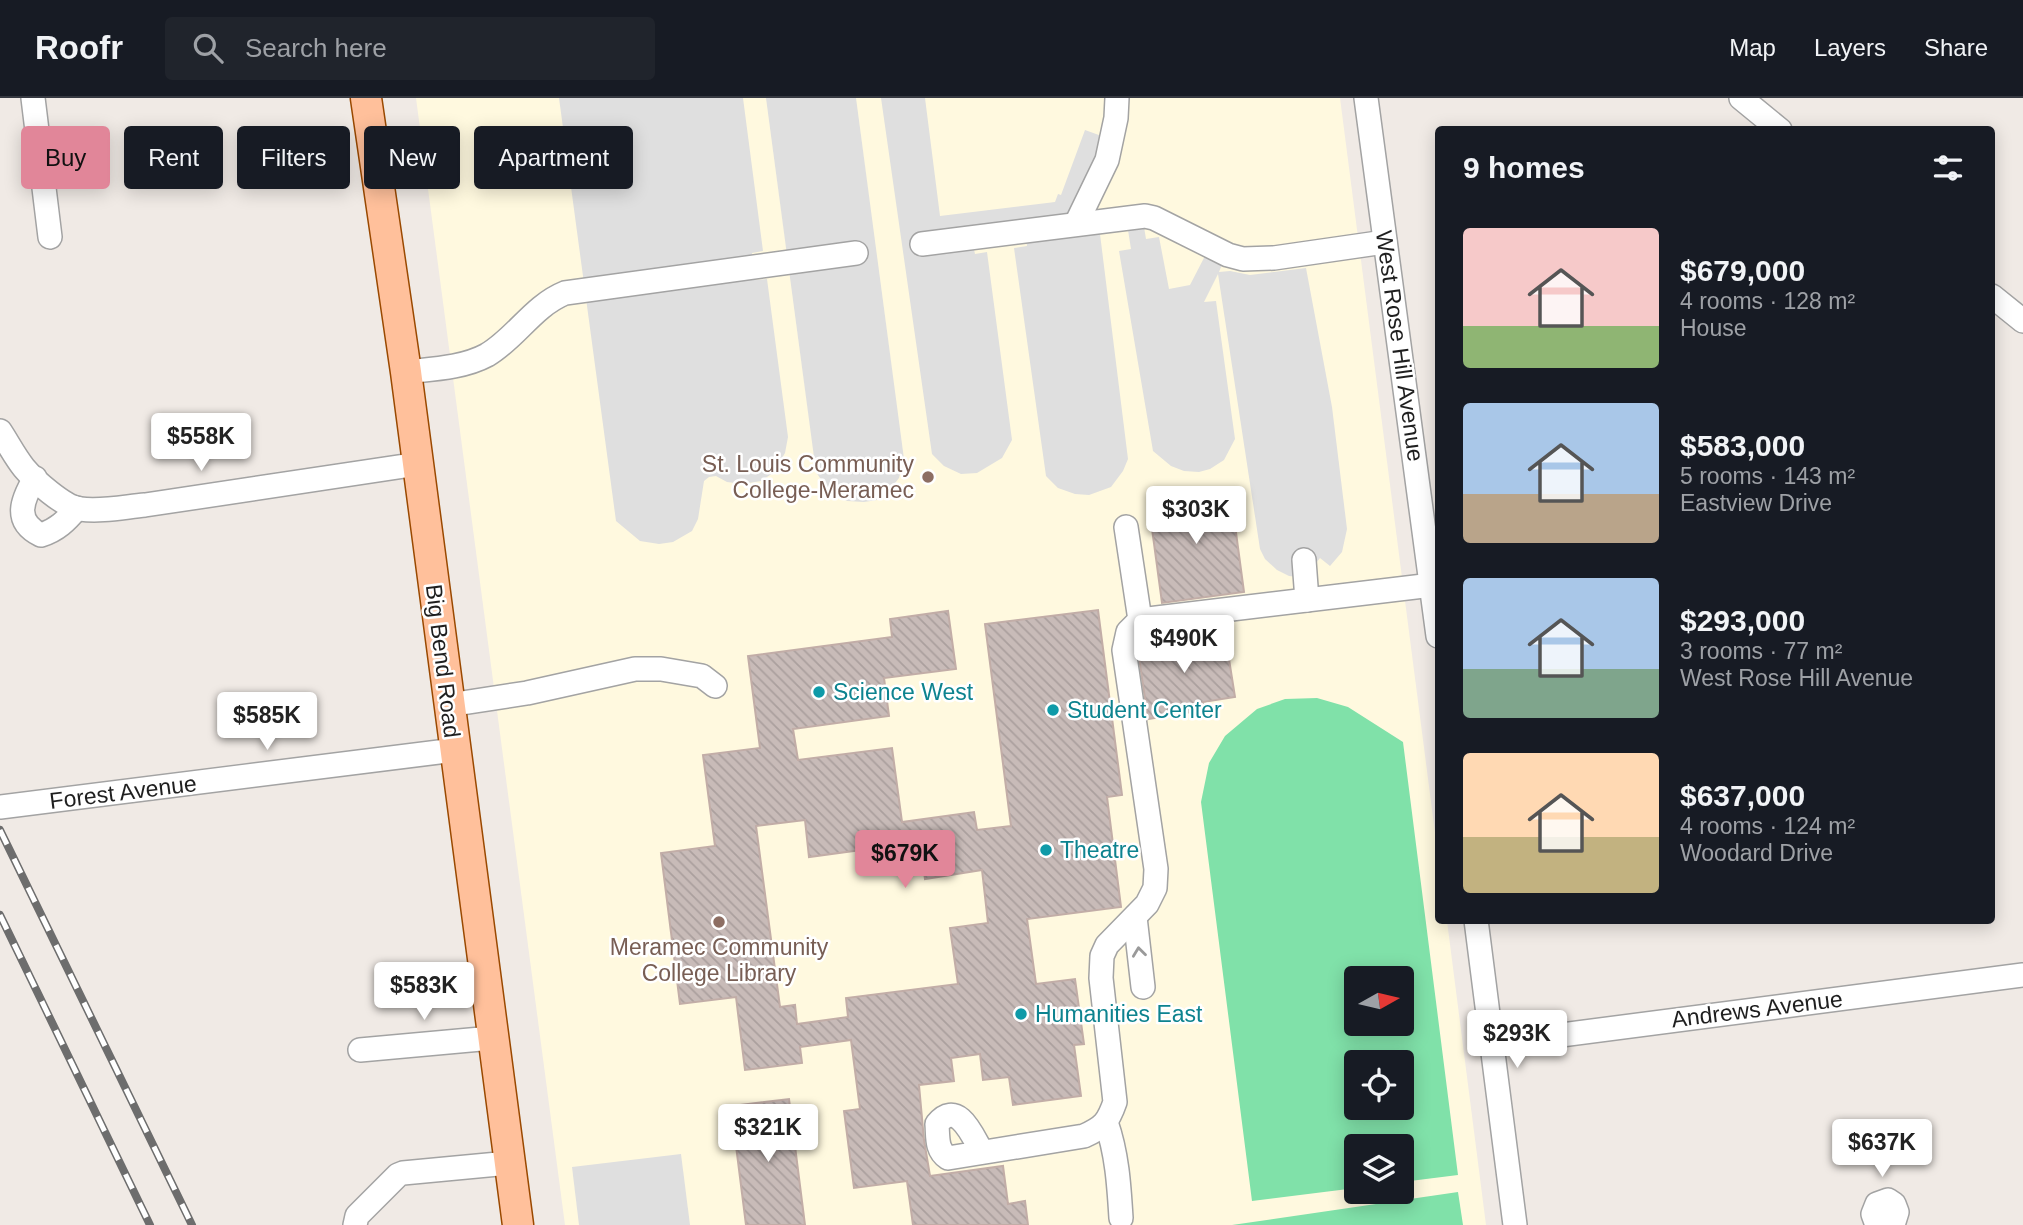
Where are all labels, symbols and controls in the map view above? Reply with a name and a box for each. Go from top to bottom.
search box [165,17,655,80]
text: Roofr [35,29,123,66]
icon: search [189,29,227,67]
text: Search here [245,33,387,63]
text: Map [1729,34,1776,61]
text: Layers [1814,34,1886,61]
text: Share [1924,34,1988,61]
chip: Buy [21,126,110,189]
chip: Rent [124,126,223,189]
chip: Filters [237,126,350,189]
chip: New [364,126,460,189]
chip: Apartment [474,126,633,189]
icon: filters [1929,149,1967,187]
text: 9 homes [1463,151,1585,184]
street label: West Rose Hill Avenue [1371,229,1429,463]
text: $679,000 [1680,254,1805,287]
icon: home [1519,256,1603,340]
text: 4 rooms · 128 m² [1680,288,1855,314]
text: House [1680,315,1746,341]
pin: $558K [152,414,250,473]
text: $558K [167,423,235,449]
text: $583,000 [1680,429,1805,462]
icon: home [1519,431,1603,515]
place label: St. Louis Community College-Meramec [702,451,914,503]
text: 5 rooms · 143 m² [1680,463,1855,489]
marker: St. Louis Community College-Meramec [920,469,936,485]
pin: $303K [1147,486,1245,546]
text: Eastview Drive [1680,490,1832,516]
text: $303K [1162,496,1230,522]
street label: Big Bend Road [421,583,465,739]
text: $293,000 [1680,604,1805,637]
icon: home [1519,606,1603,690]
pin: $490K [1135,616,1233,675]
text: $490K [1150,625,1218,651]
text: 3 rooms · 77 m² [1680,638,1842,664]
text: West Rose Hill Avenue [1680,665,1913,691]
place label: Science West [833,679,974,705]
marker: Science West [811,684,827,700]
pin: $585K [218,692,316,752]
place label: Student Center [1067,697,1222,723]
text: $585K [233,702,301,728]
marker: Student Center [1045,702,1061,718]
street label: Forest Avenue [48,770,198,814]
text: $637,000 [1680,779,1805,812]
icon: home [1519,781,1603,865]
text: 4 rooms · 124 m² [1680,813,1855,839]
pin: $679K [856,830,954,890]
place label: Theatre [1060,837,1139,863]
text: $679K [871,840,939,866]
text: Woodard Drive [1680,840,1833,866]
marker: Theatre [1038,842,1054,858]
marker: Meramec Community College Library [711,914,727,930]
place label: Meramec Community College Library [610,934,829,986]
one-way arrow [1132,946,1147,958]
pin: $583K [375,962,473,1022]
north arrow [1344,966,1414,1036]
map controls [1344,966,1414,1204]
text: $583K [390,972,458,998]
street label: Andrews Avenue [1670,986,1844,1032]
place label: Humanities East [1035,1001,1203,1027]
marker: Humanities East [1013,1006,1029,1022]
pin: $293K [1468,1010,1566,1070]
text: $293K [1483,1020,1551,1046]
button: locate [1344,1050,1414,1120]
pin: $321K [719,1104,817,1164]
text: $321K [734,1114,802,1140]
pin: $637K [1833,1119,1931,1179]
text: $637K [1848,1129,1916,1155]
button: layers [1344,1134,1414,1204]

